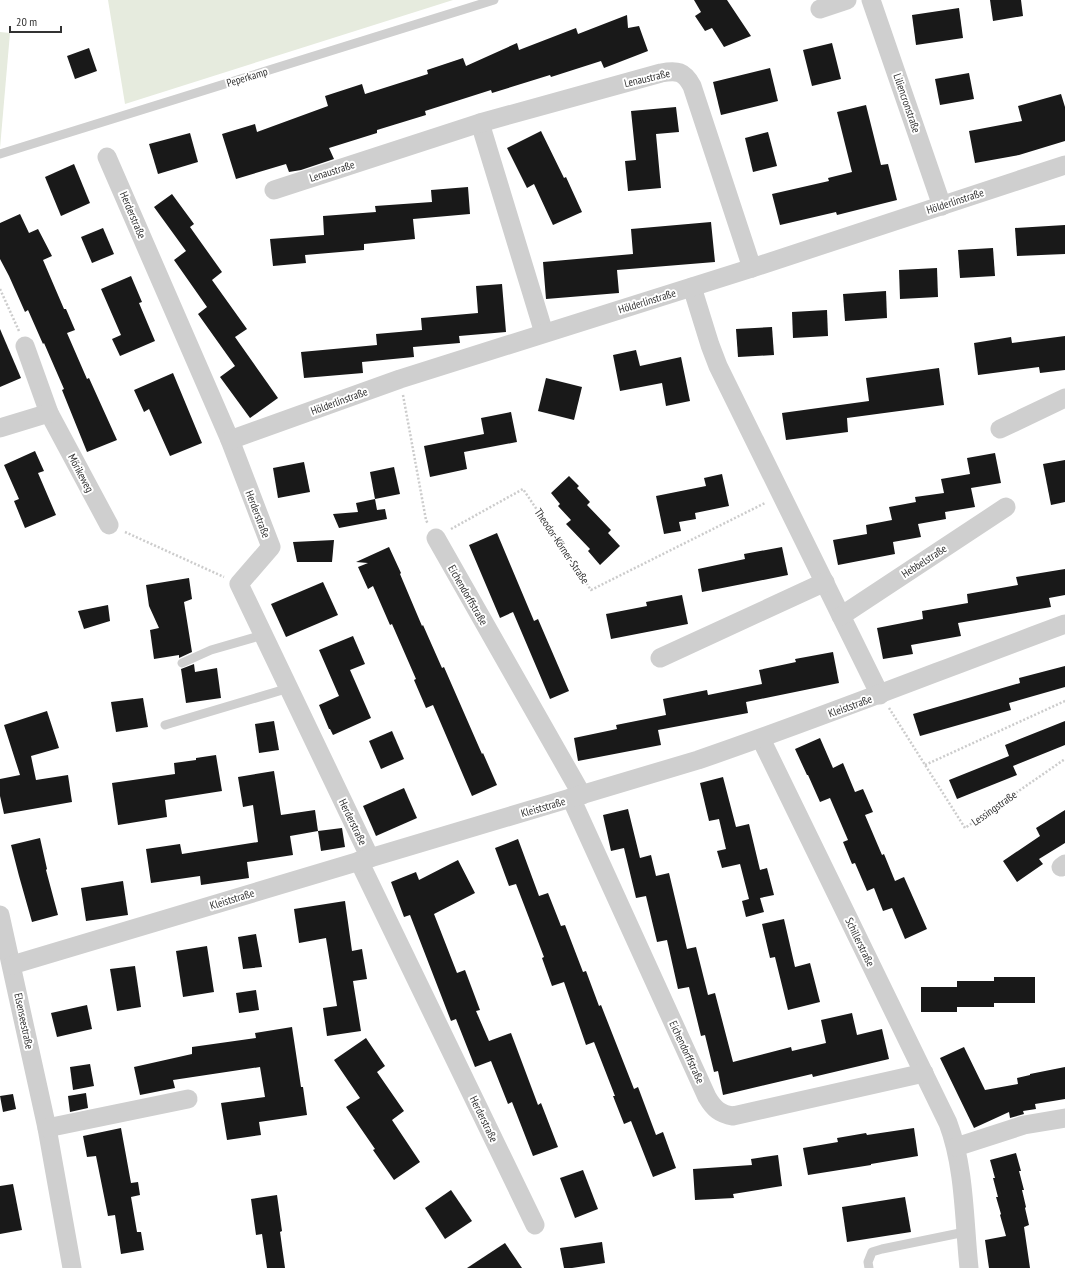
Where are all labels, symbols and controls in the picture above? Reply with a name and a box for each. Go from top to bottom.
scale bar [10,8,61,34]
text: 20 m [16,14,37,29]
street label: Peperkamp [225,64,269,90]
street label: Lenaustraße [623,66,672,90]
street label: Liliencronstraße [890,71,924,135]
street label: Lenaustraße [308,157,357,185]
street label: Hölderlinstraße [925,185,986,217]
street label: Herderstraße [117,189,149,241]
street label: Hölderlinstraße [617,285,678,316]
street label: Hölderlinstraße [309,384,370,418]
street label: Mörikeweg [65,451,97,495]
street label: Herderstraße [243,488,274,540]
street label: Theodor-Körner-Straße [532,506,593,587]
street label: Hebbelstraße [899,541,950,581]
street label: Eichendorffstraße [445,562,491,628]
street label: Kleiststraße [826,691,874,720]
street label: Lessingstraße [969,787,1020,829]
street label: Kleiststraße [519,794,567,820]
street label: Herderstraße [336,797,370,848]
street label: Kleiststraße [208,885,256,912]
street label: Schillerstraße [842,915,878,969]
street label: Elsenseestraße [11,992,37,1051]
street label: Eichendorffstraße [666,1018,708,1086]
street label: Herderstraße [467,1094,501,1145]

